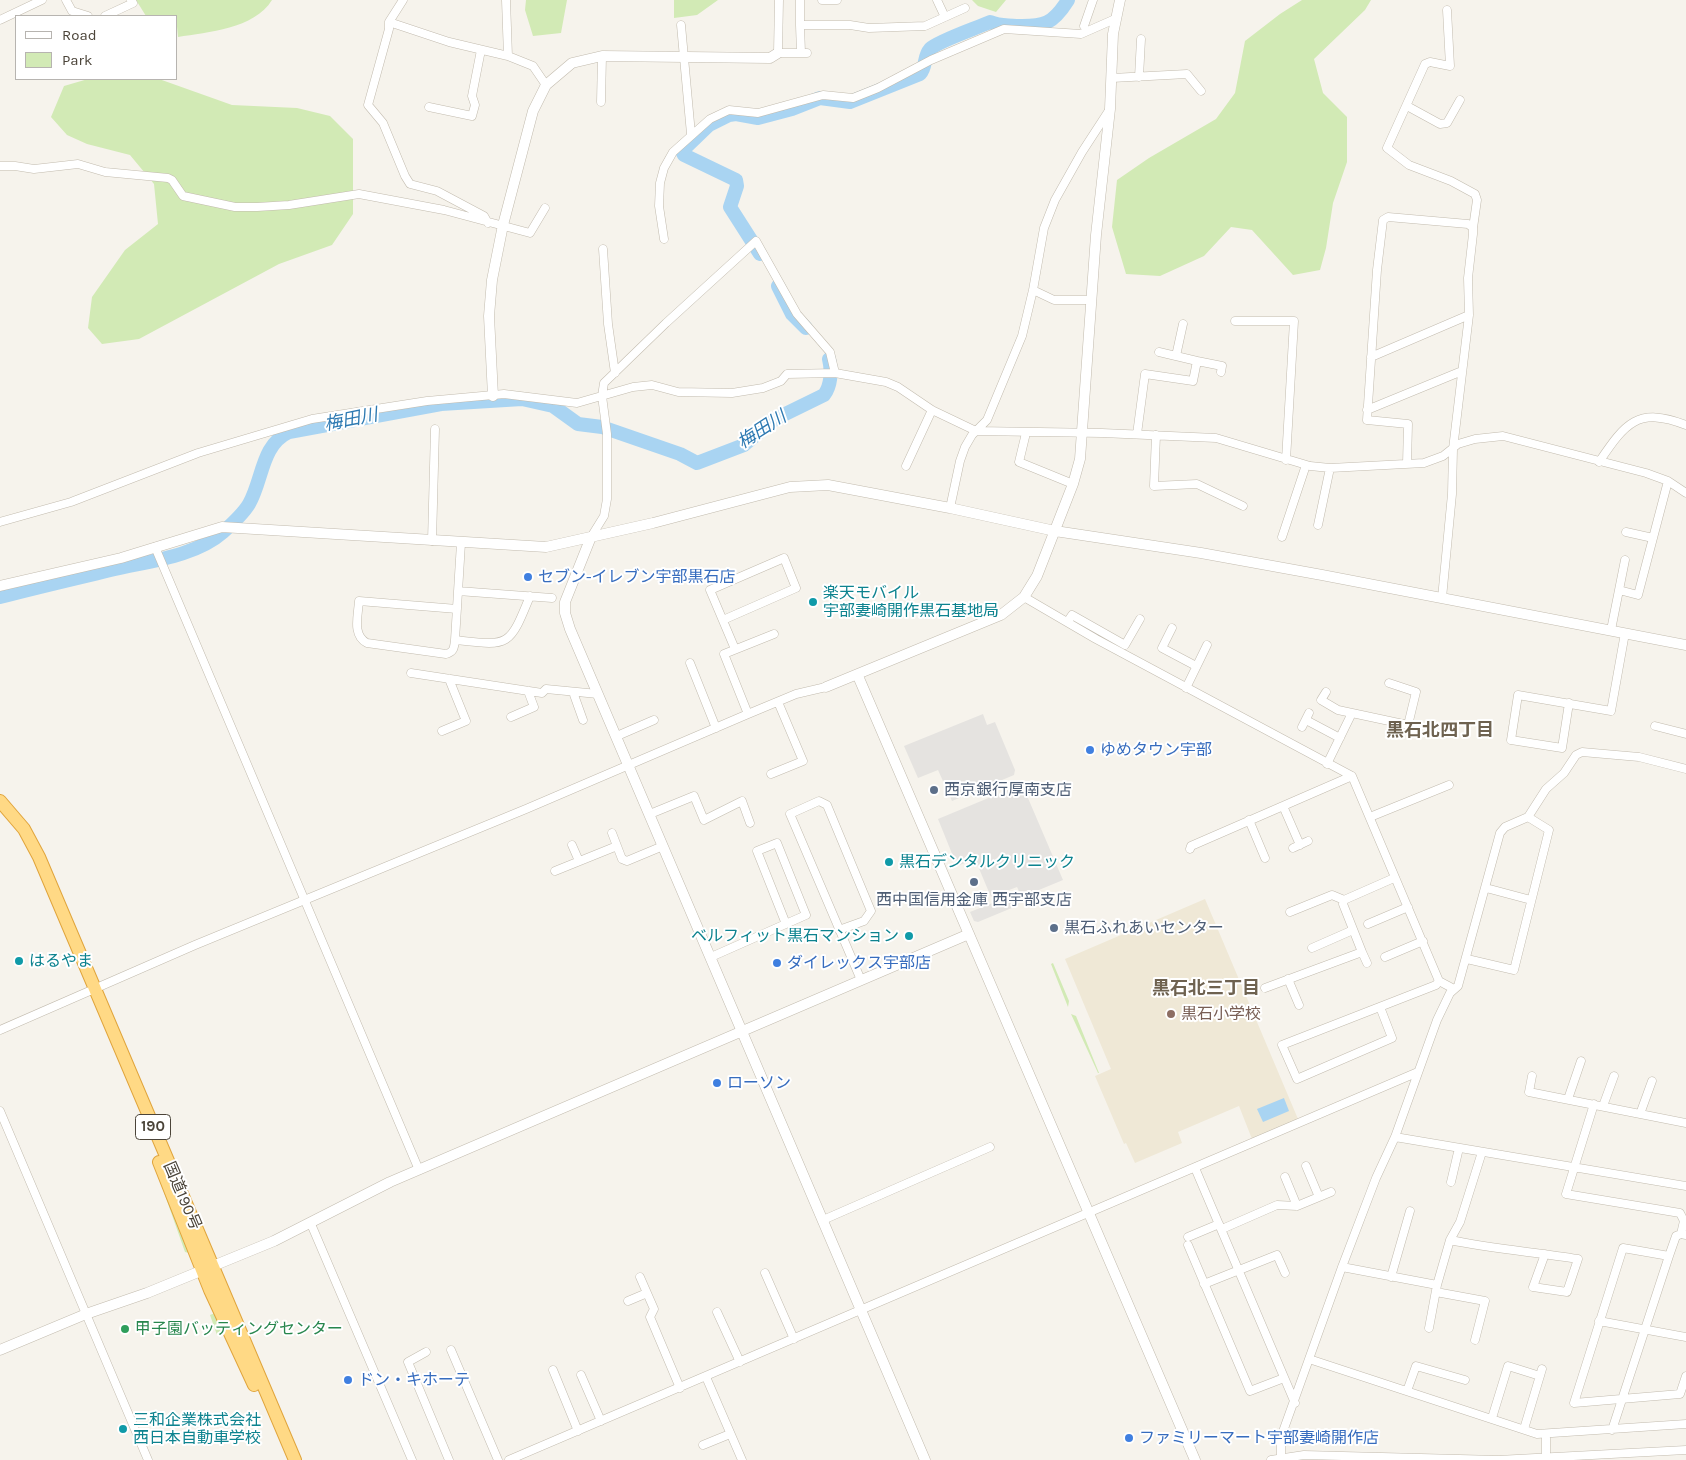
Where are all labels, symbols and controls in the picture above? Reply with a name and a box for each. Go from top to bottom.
legend [15,15,178,80]
text: Road [62,26,97,44]
text: Park [62,51,92,69]
water label: 梅田川 [322,404,380,436]
water label: 梅田川 [733,406,791,454]
place label: セブン-イレブン宇部黒石店 [538,567,736,587]
marker: セブン-イレブン宇部黒石店 [522,571,534,583]
place label: 楽天モバイル 宇部妻崎開作黒石基地局 [823,583,999,621]
marker: 楽天モバイル 宇部妻崎開作黒石基地局 [807,596,819,608]
district label: 黒石北四丁目 [1386,720,1494,742]
place label: ゆめタウン宇部 [1100,740,1212,760]
marker: ゆめタウン宇部 [1084,744,1096,756]
place label: 西京銀行厚南支店 [944,780,1072,800]
marker: 西京銀行厚南支店 [928,784,940,796]
place label: 黒石デンタルクリニック [899,852,1075,872]
marker: 黒石デンタルクリニック [883,856,895,868]
marker: 西中国信用金庫 西宇部支店 [968,876,980,888]
place label: 西中国信用金庫 西宇部支店 [876,890,1072,910]
place label: 黒石ふれあいセンター [1064,918,1224,938]
marker: 黒石ふれあいセンター [1048,922,1060,934]
place label: ベルフィット黒石マンション [691,926,899,946]
marker: ベルフィット黒石マンション [903,930,915,942]
place label: はるやま [29,951,93,971]
place label: ダイレックス宇部店 [787,953,931,973]
marker: はるやま [13,955,25,967]
marker: ダイレックス宇部店 [771,957,783,969]
district label: 黒石北三丁目 [1152,978,1260,1000]
place label: 黒石小学校 [1181,1004,1261,1024]
marker: 黒石小学校 [1165,1008,1177,1020]
place label: ローソン [727,1073,791,1093]
marker: ローソン [711,1077,723,1089]
road number: 190 [136,1114,170,1140]
street label: 国道190号 [159,1159,205,1233]
place label: 甲子園バッティングセンター [135,1319,343,1339]
marker: 甲子園バッティングセンター [119,1323,131,1335]
place label: ドン・キホーテ [358,1370,470,1390]
marker: ドン・キホーテ [342,1374,354,1386]
place label: 三和企業株式会社 西日本自動車学校 [133,1410,261,1448]
marker: 三和企業株式会社 西日本自動車学校 [117,1423,129,1435]
place label: ファミリーマート宇部妻崎開作店 [1139,1428,1379,1448]
marker: ファミリーマート宇部妻崎開作店 [1123,1432,1135,1444]

